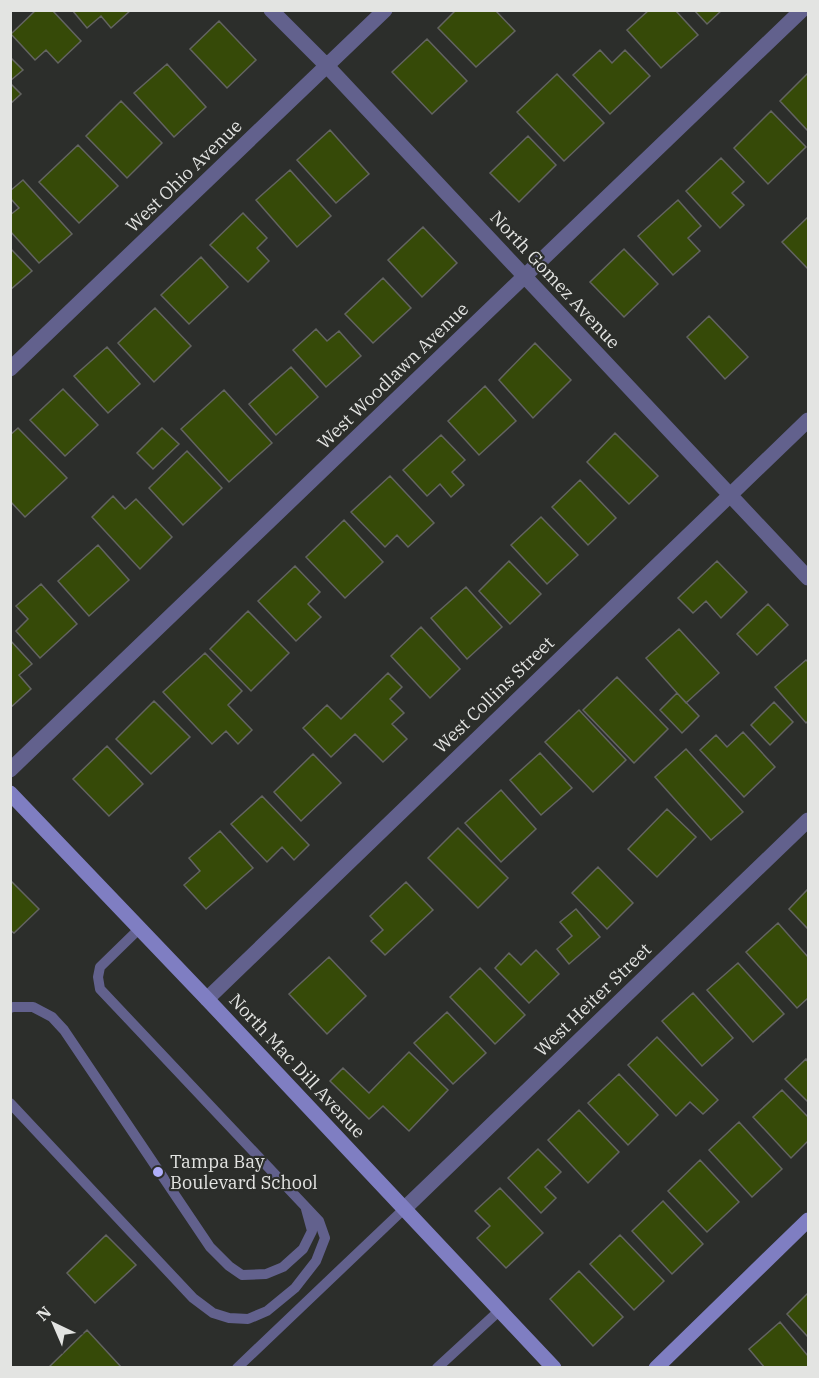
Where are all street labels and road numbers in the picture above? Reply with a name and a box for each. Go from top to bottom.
street label: West Ohio Avenue [121,114,247,237]
street label: North Gomez Avenue [485,206,625,353]
street label: West Woodlawn Avenue [312,297,473,454]
street label: West Collins Street [429,631,559,758]
street label: West Heiter Street [529,938,656,1061]
street label: North Mac Dill Avenue [224,988,370,1143]

